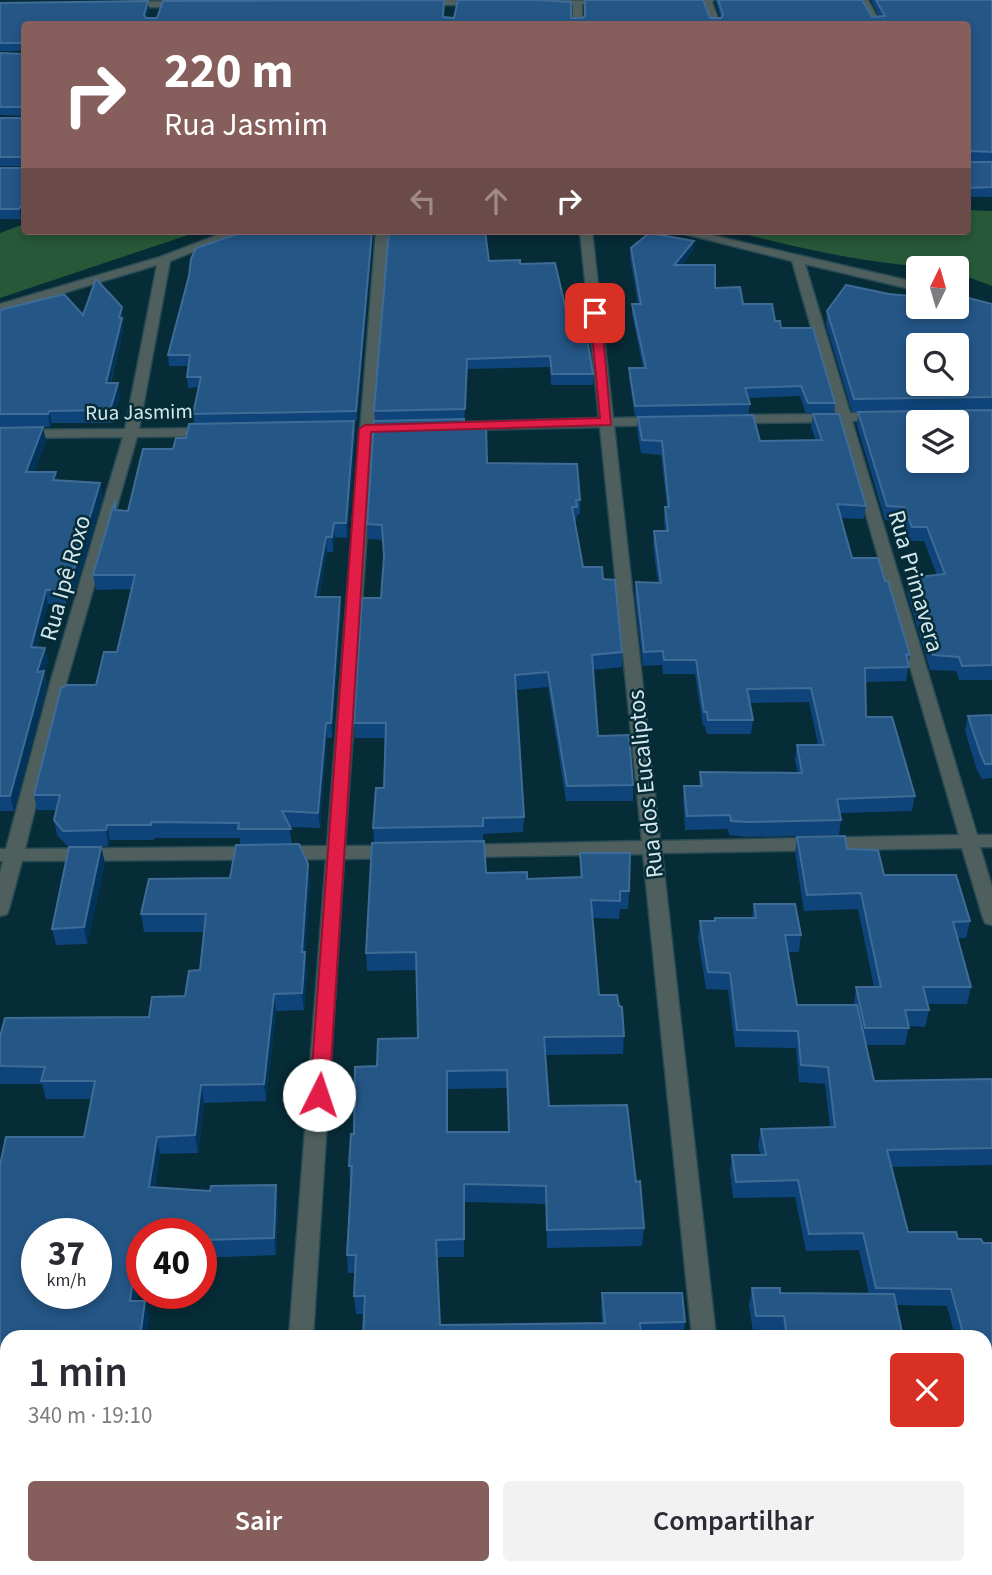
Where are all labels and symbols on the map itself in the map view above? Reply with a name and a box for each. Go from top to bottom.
north arrow [906,256,970,318]
pin [565,283,625,343]
street label: Rua Jasmim [85,396,193,428]
street label: Rua Primavera [879,506,953,656]
street label: Rua Ipê Roxo [31,511,100,645]
street label: Rua dos Eucaliptos [618,688,673,880]
position arrow [282,1058,356,1132]
speed limit sign: 40 [126,1218,217,1309]

